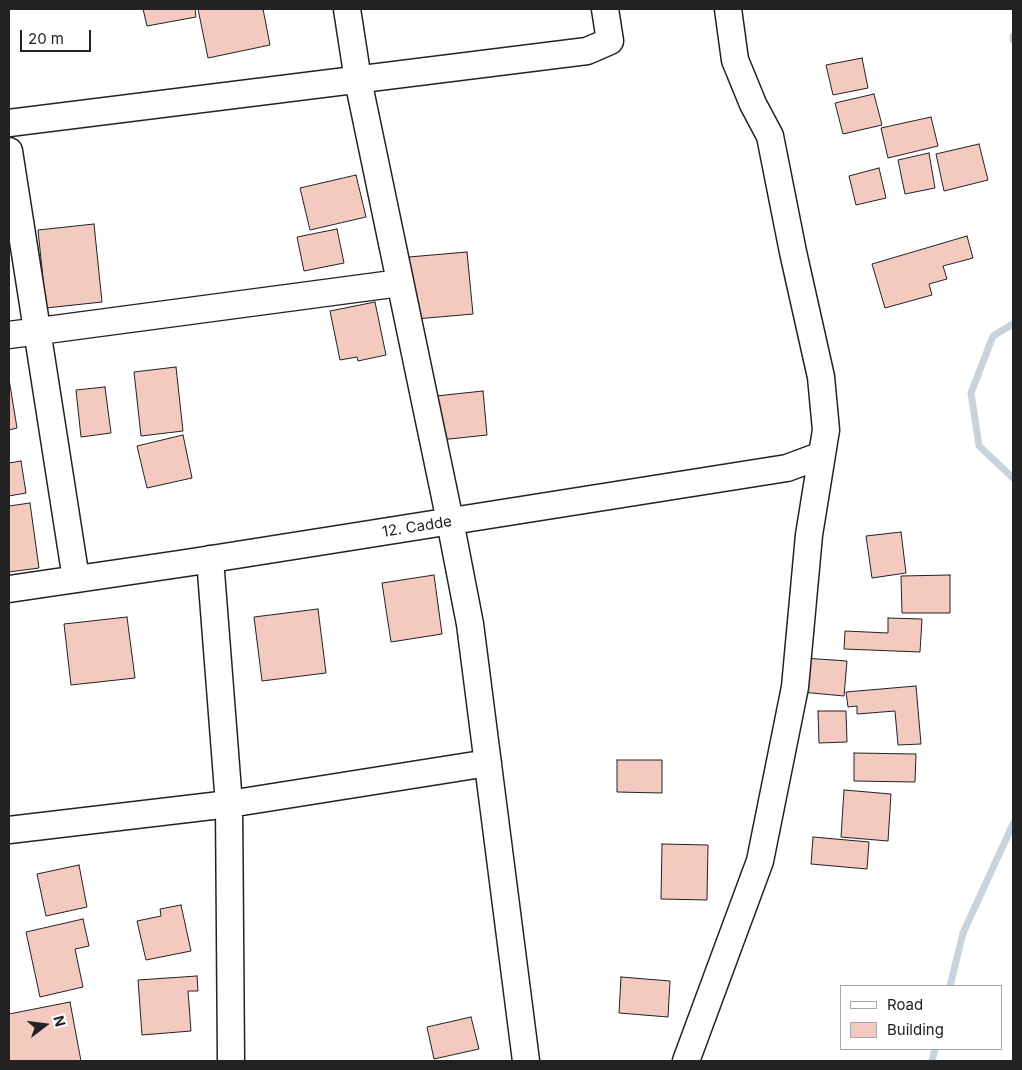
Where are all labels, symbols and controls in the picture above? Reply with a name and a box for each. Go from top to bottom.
scale bar [22,20,94,52]
text: 20 m [28,29,64,48]
street label: 12. Cadde [381,513,453,541]
legend [840,985,1002,1050]
text: Road [887,995,923,1014]
north arrow [20,1000,70,1050]
text: N [50,1014,70,1028]
text: Building [887,1020,944,1039]

